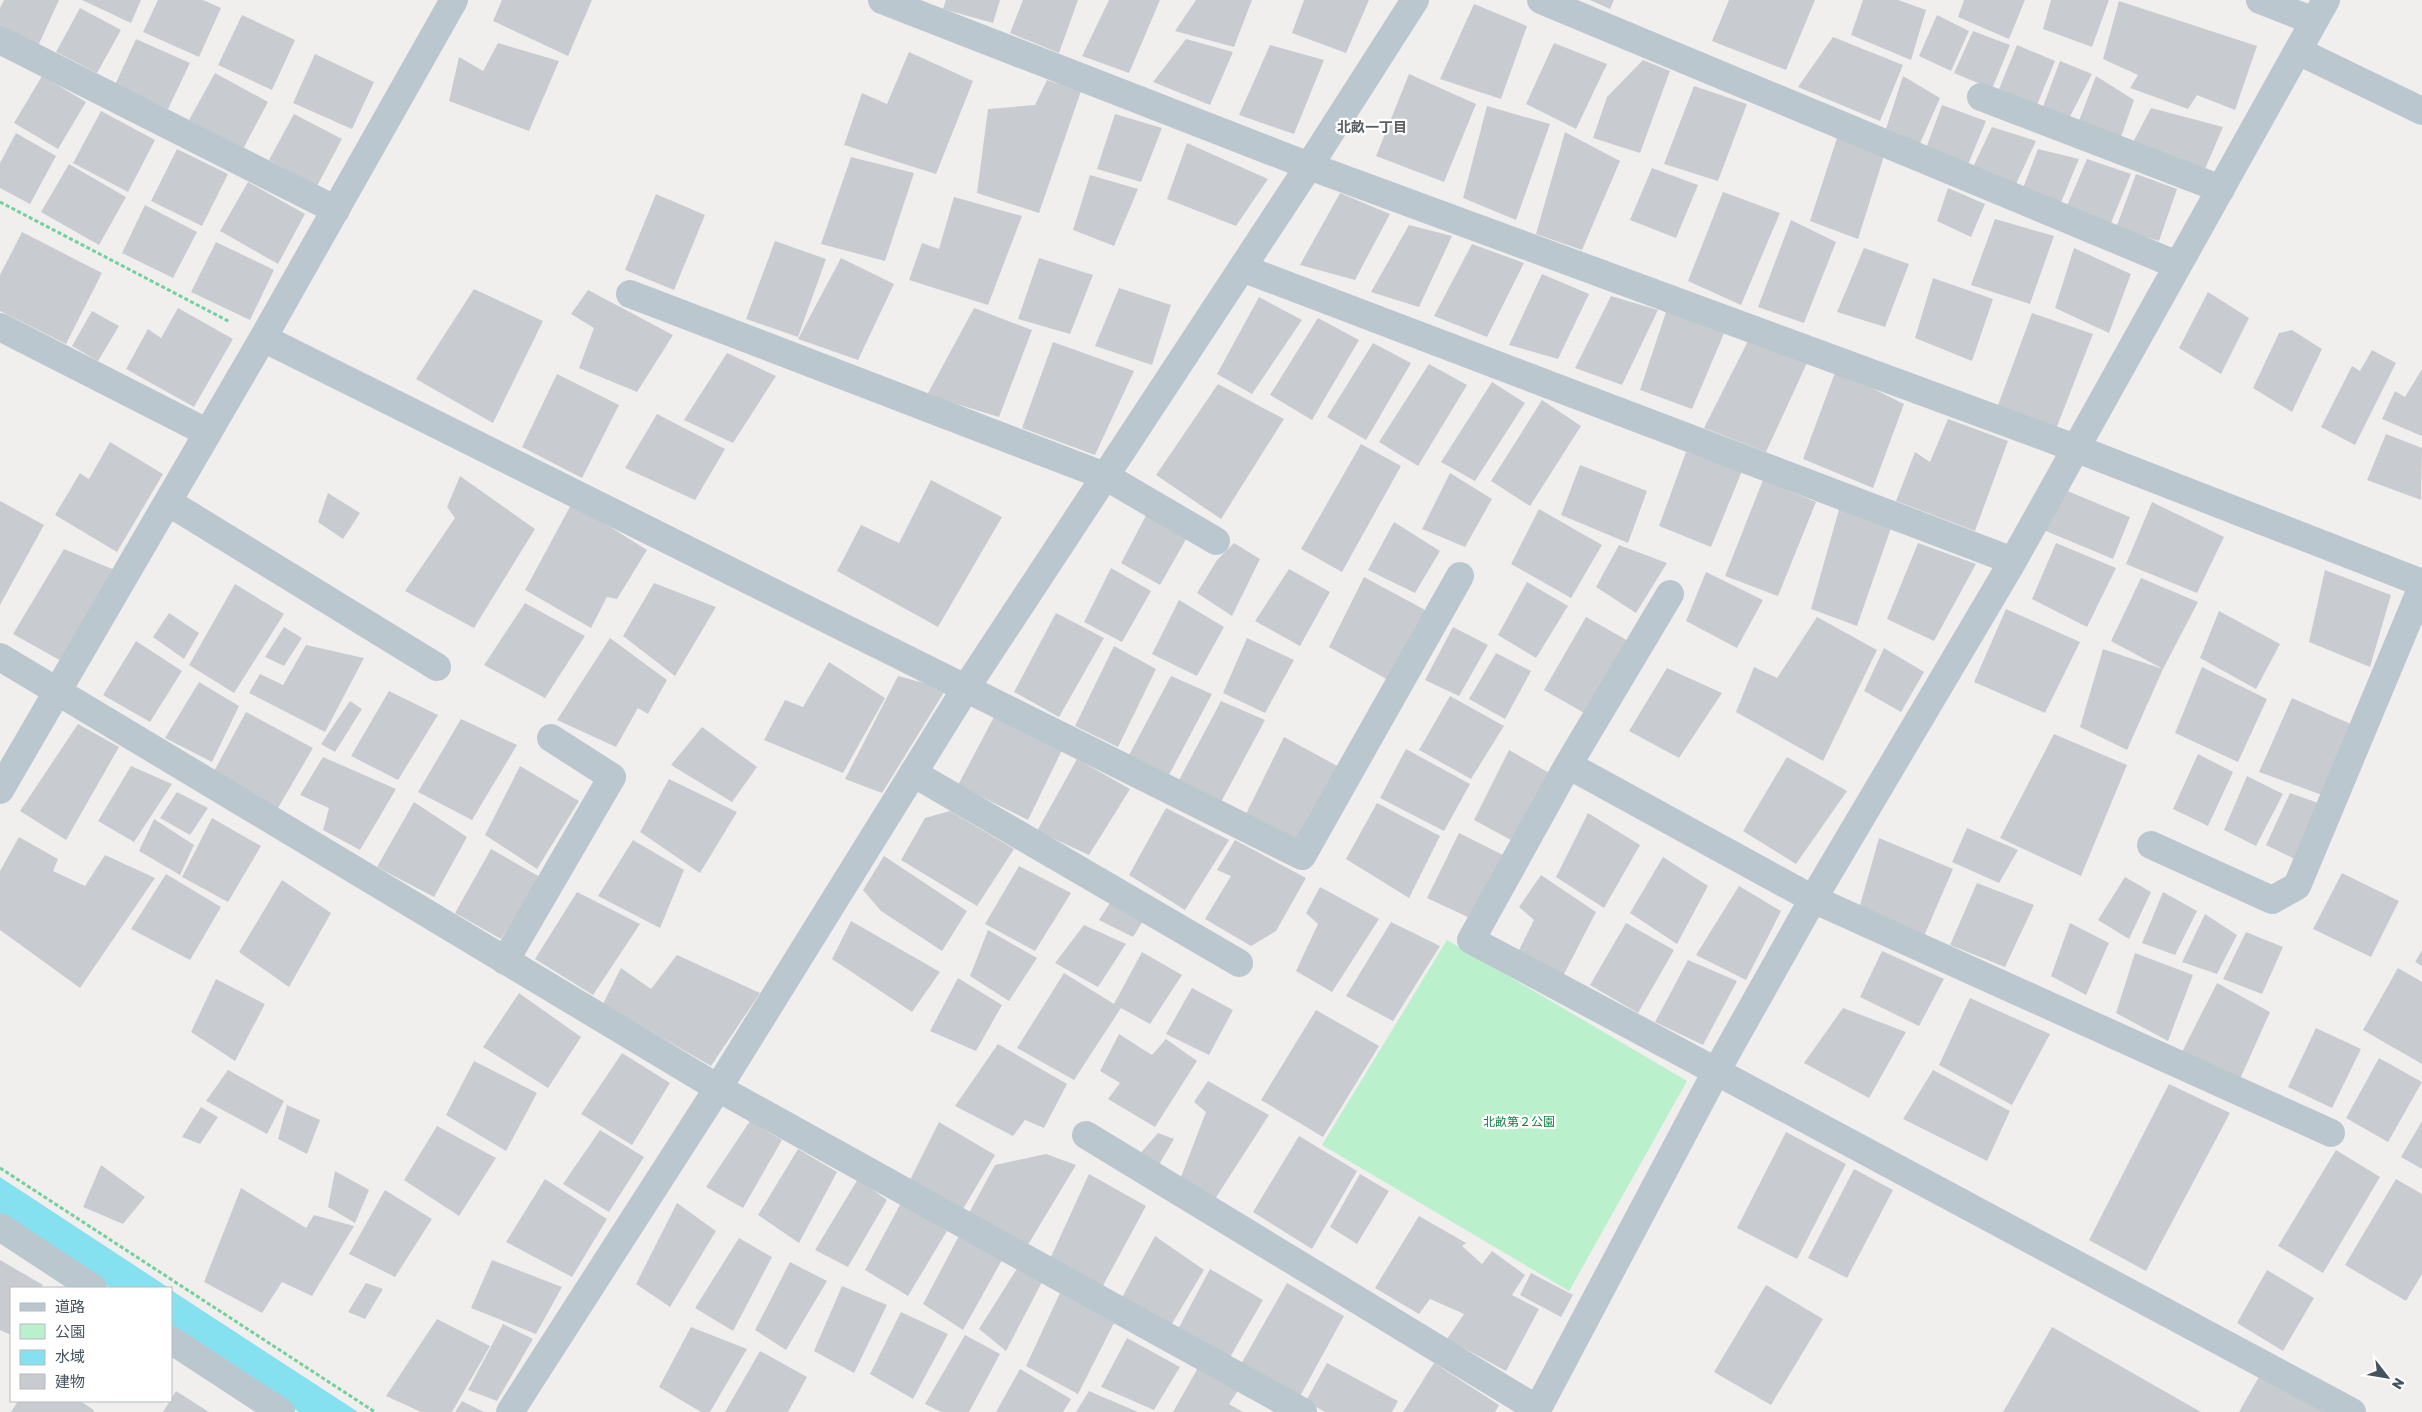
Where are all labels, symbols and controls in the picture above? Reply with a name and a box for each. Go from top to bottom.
district label: 北畝一丁目 [1337,119,1407,136]
park label: 北畝第２公園 [1483,1115,1555,1129]
legend [10,1287,172,1402]
text: 道路 [55,1298,85,1316]
text: 公園 [55,1323,85,1341]
text: 水域 [55,1348,85,1366]
north arrow [2362,1352,2412,1402]
text: 建物 [55,1373,85,1391]
text: N [2388,1375,2408,1392]

